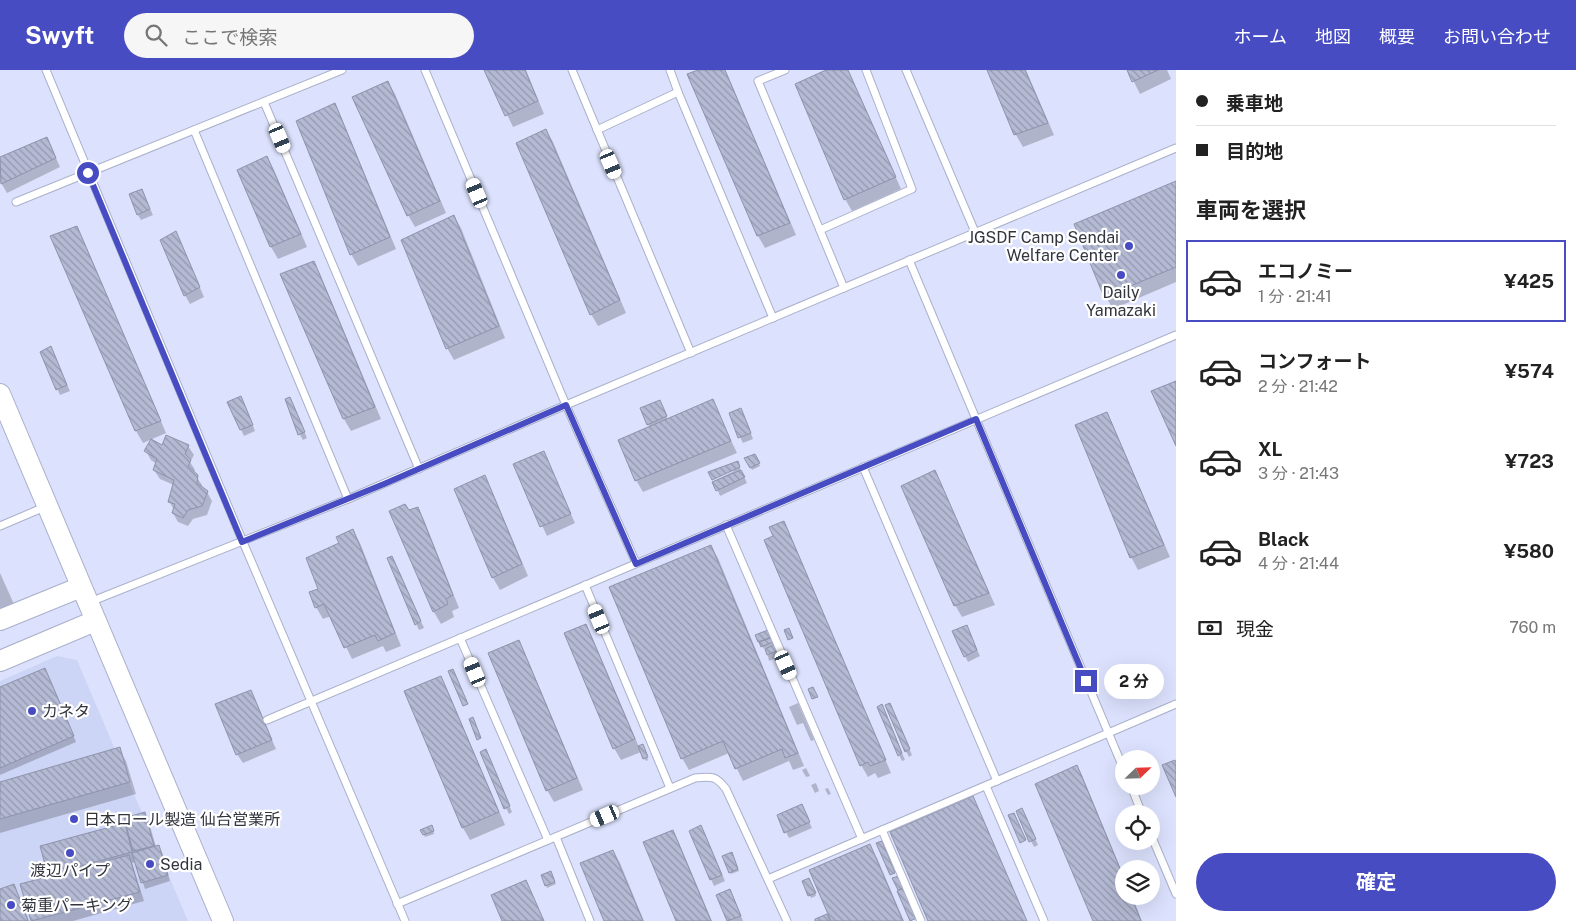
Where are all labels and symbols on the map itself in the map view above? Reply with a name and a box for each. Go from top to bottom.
car [267,121,292,155]
car [598,147,623,181]
route start [77,162,99,184]
car [464,176,489,210]
place label: JGSDF Camp Sendai Welfare Center [968,228,1119,265]
marker: JGSDF Camp Sendai Welfare Center [1123,240,1135,252]
marker: Daily Yamazaki [1115,269,1127,281]
place label: Daily Yamazaki [1086,283,1156,320]
car [586,602,611,636]
car [773,648,798,682]
car [462,655,487,689]
callout: 2 分 [1104,664,1164,698]
route end [1075,670,1097,692]
place label: カネタ [42,702,90,721]
marker: カネタ [26,705,38,717]
north arrow [1115,750,1160,795]
car [588,803,621,829]
place label: 日本ロール製造 仙台営業所 [84,810,280,829]
marker: 日本ロール製造 仙台営業所 [68,813,80,825]
marker: 渡辺パイプ [64,847,76,859]
place label: Sedia [160,855,202,874]
marker: Sedia [144,858,156,870]
place label: 渡辺パイプ [30,861,110,880]
place label: 菊重パーキング [21,896,133,915]
marker: 菊重パーキング [5,899,17,911]

